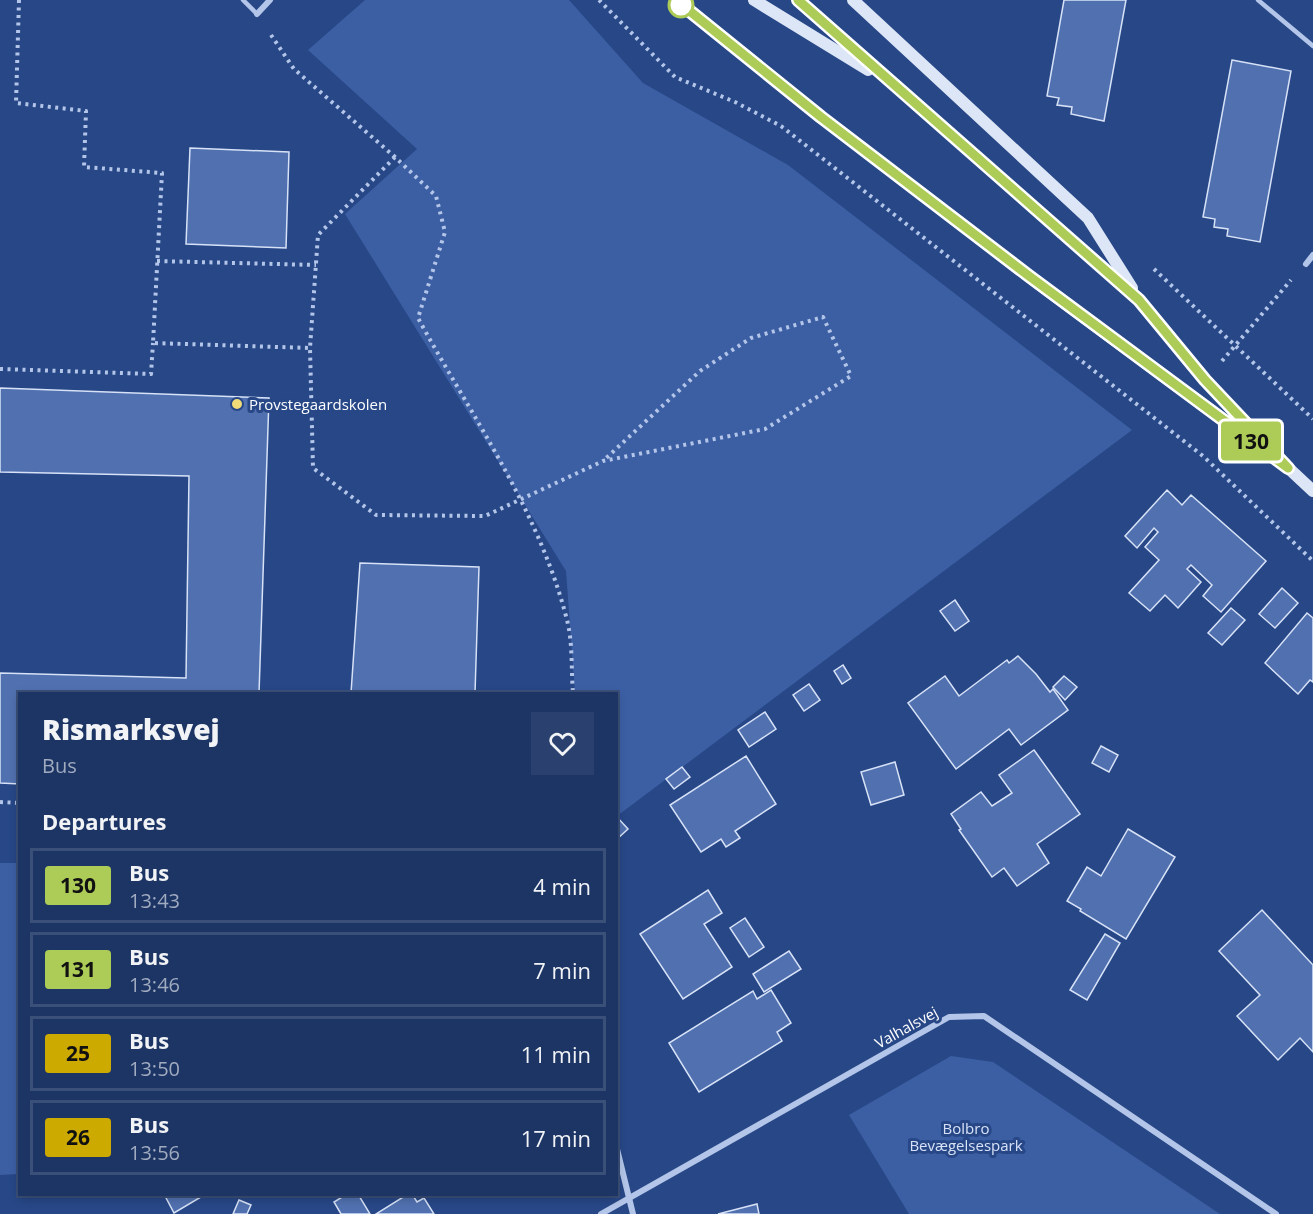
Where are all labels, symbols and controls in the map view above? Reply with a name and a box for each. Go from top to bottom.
unlabelled marker [668,0,694,18]
place label: Provstegaardskolen [249,394,387,414]
marker: Provstegaardskolen [230,397,244,411]
line badge: 130 [1216,422,1286,460]
text: 130 [1233,427,1269,455]
text: Rismarksvej [42,710,220,748]
button: heart [531,712,594,775]
text: Bus [42,752,77,779]
text: Departures [42,806,166,836]
text: Bus [129,857,169,887]
text: 130 [60,871,96,899]
text: 4 min [533,871,591,901]
text: 13:43 [129,887,180,914]
text: Bus [129,941,169,971]
text: 131 [60,955,96,983]
text: 7 min [533,955,591,985]
text: 13:46 [129,971,180,998]
street label: Valhalsvej [871,1001,941,1053]
text: Bus [129,1025,169,1055]
text: 25 [66,1039,90,1067]
text: 11 min [521,1039,591,1069]
text: 13:50 [129,1055,180,1082]
text: Bus [129,1109,169,1139]
park label: Bolbro Bevægelsespark [909,1118,1023,1155]
text: 26 [66,1123,90,1151]
text: 17 min [521,1123,591,1153]
text: 13:56 [129,1139,180,1166]

